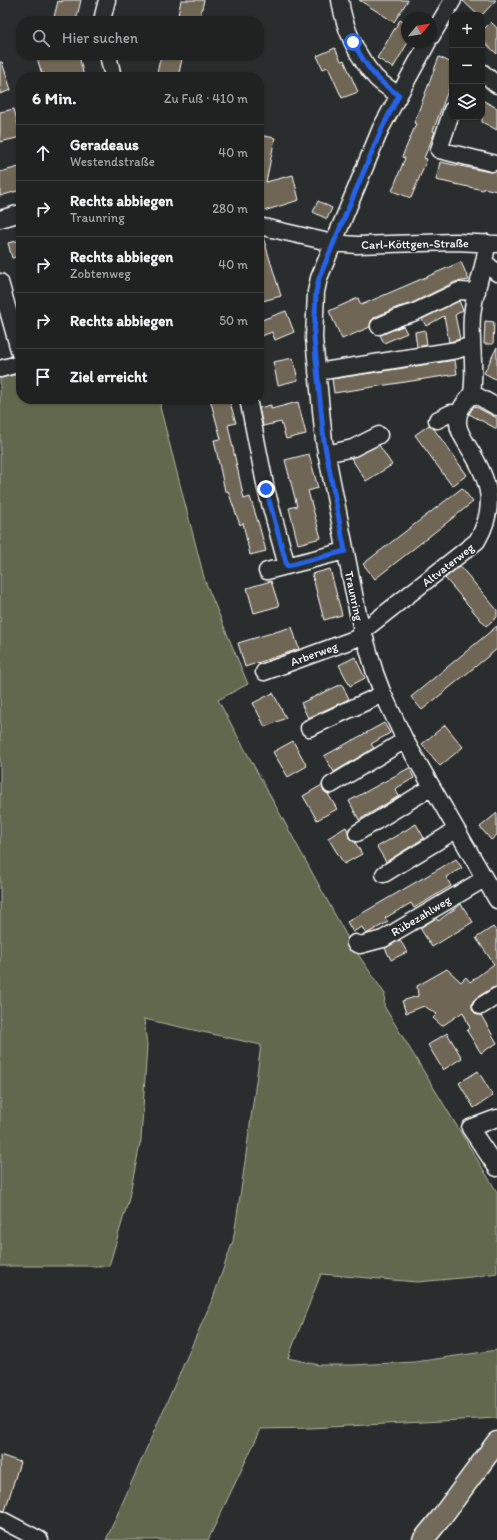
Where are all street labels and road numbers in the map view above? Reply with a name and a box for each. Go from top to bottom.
street label: Carl-Köttgen-Straße [361,236,469,252]
street label: Altvaterweg [419,540,477,590]
street label: Traunring [342,570,366,623]
street label: Arberweg [289,639,340,669]
street label: Rübezahlweg [389,892,454,939]

